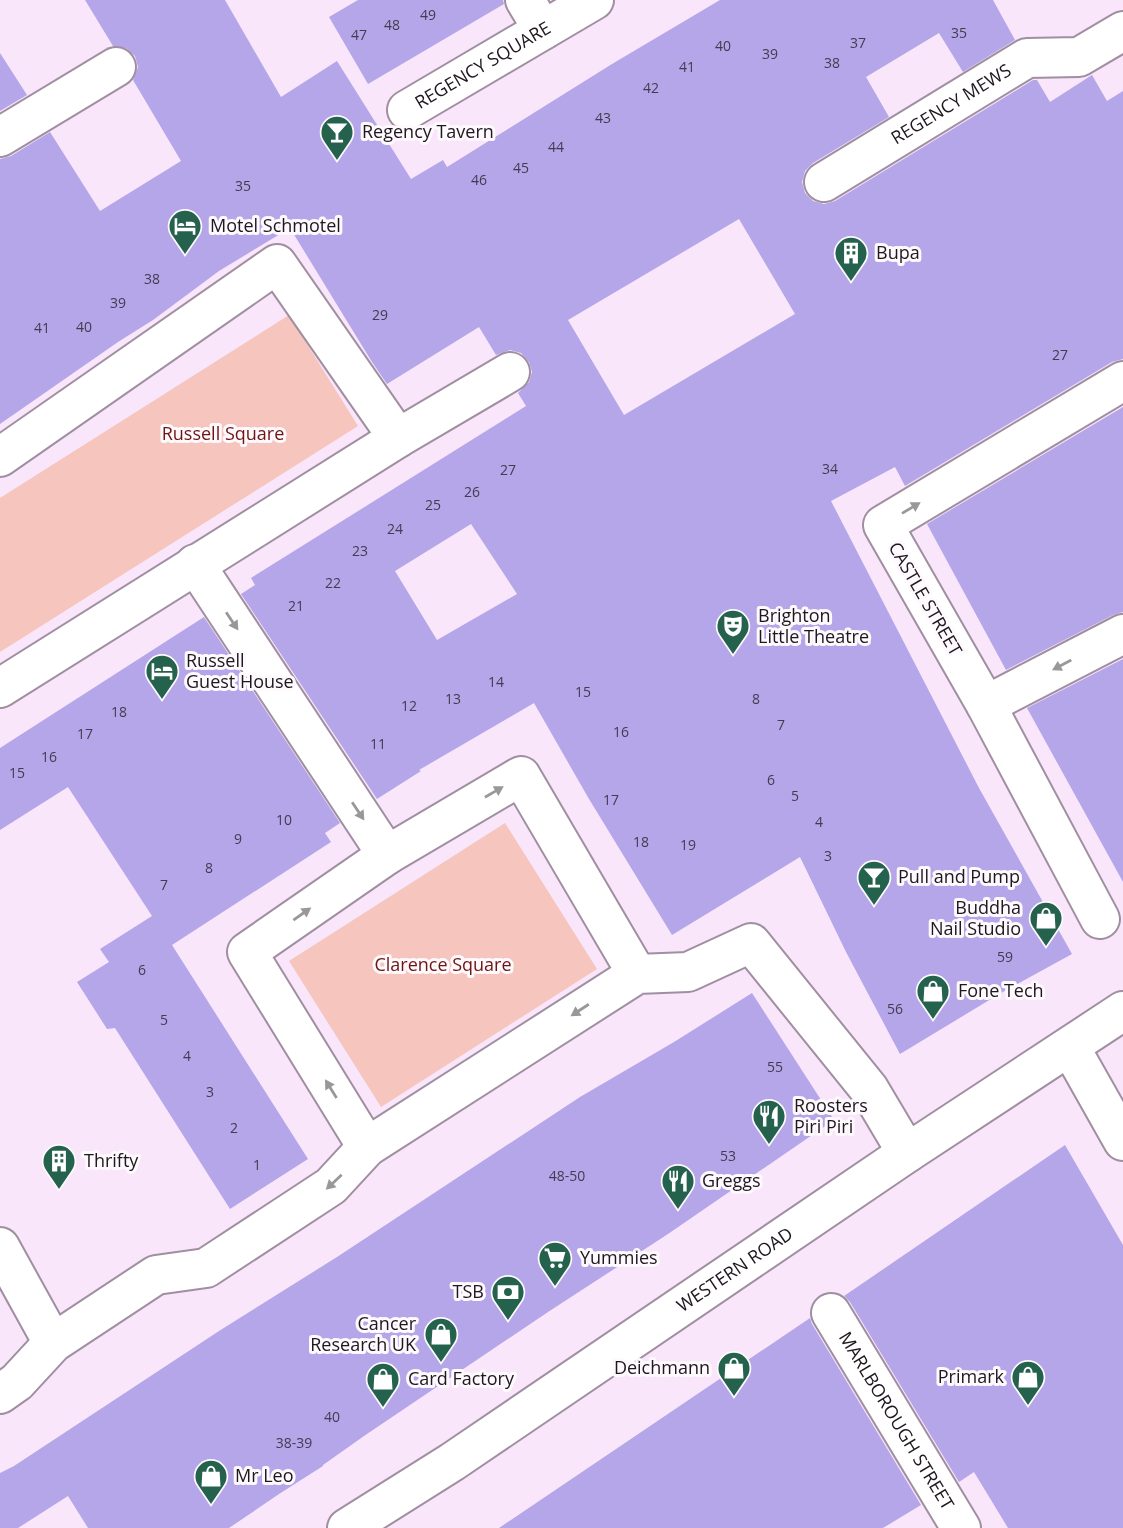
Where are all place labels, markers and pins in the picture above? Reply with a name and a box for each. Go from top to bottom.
bar icon: Regency Tavern [318,113,356,162]
place label: Regency Tavern [362,119,494,143]
hotel icon: Motel Schmotel [166,207,204,256]
place label: Motel Schmotel [210,213,341,237]
building icon: Bupa [832,234,870,283]
place label: Bupa [876,240,920,264]
place label: Brighton Little Theatre [758,603,869,648]
theatre icon: Brighton Little Theatre [714,607,752,656]
place label: Russell Guest House [186,648,294,693]
hotel icon: Russell Guest House [143,652,181,701]
bar icon: Pull and Pump [855,858,893,907]
place label: Pull and Pump [898,864,1020,888]
place label: Buddha Nail Studio [930,895,1021,940]
shop icon: Buddha Nail Studio [1027,899,1065,948]
shop icon: Fone Tech [914,972,952,1021]
place label: Fone Tech [958,978,1044,1002]
place label: Roosters Piri Piri [794,1093,868,1138]
restaurant icon: Roosters Piri Piri [750,1097,788,1146]
building icon: Thrifty [40,1142,78,1191]
place label: Thrifty [84,1148,139,1172]
restaurant icon: Greggs [659,1162,697,1211]
place label: Greggs [702,1168,761,1192]
supermarket icon: Yummies [536,1239,574,1288]
place label: Yummies [580,1245,658,1269]
bank icon: TSB [489,1273,527,1322]
place label: TSB [453,1279,484,1303]
place label: Cancer Research UK [310,1311,417,1356]
shop icon: Cancer Research UK [422,1315,460,1364]
shop icon: Deichmann [715,1349,753,1398]
place label: Deichmann [614,1355,710,1379]
shop icon: Primark [1009,1358,1047,1407]
shop icon: Card Factory [364,1360,402,1409]
place label: Primark [938,1364,1005,1388]
place label: Card Factory [408,1366,515,1390]
shop icon: Mr Leo [192,1457,230,1506]
place label: Mr Leo [235,1463,294,1487]

